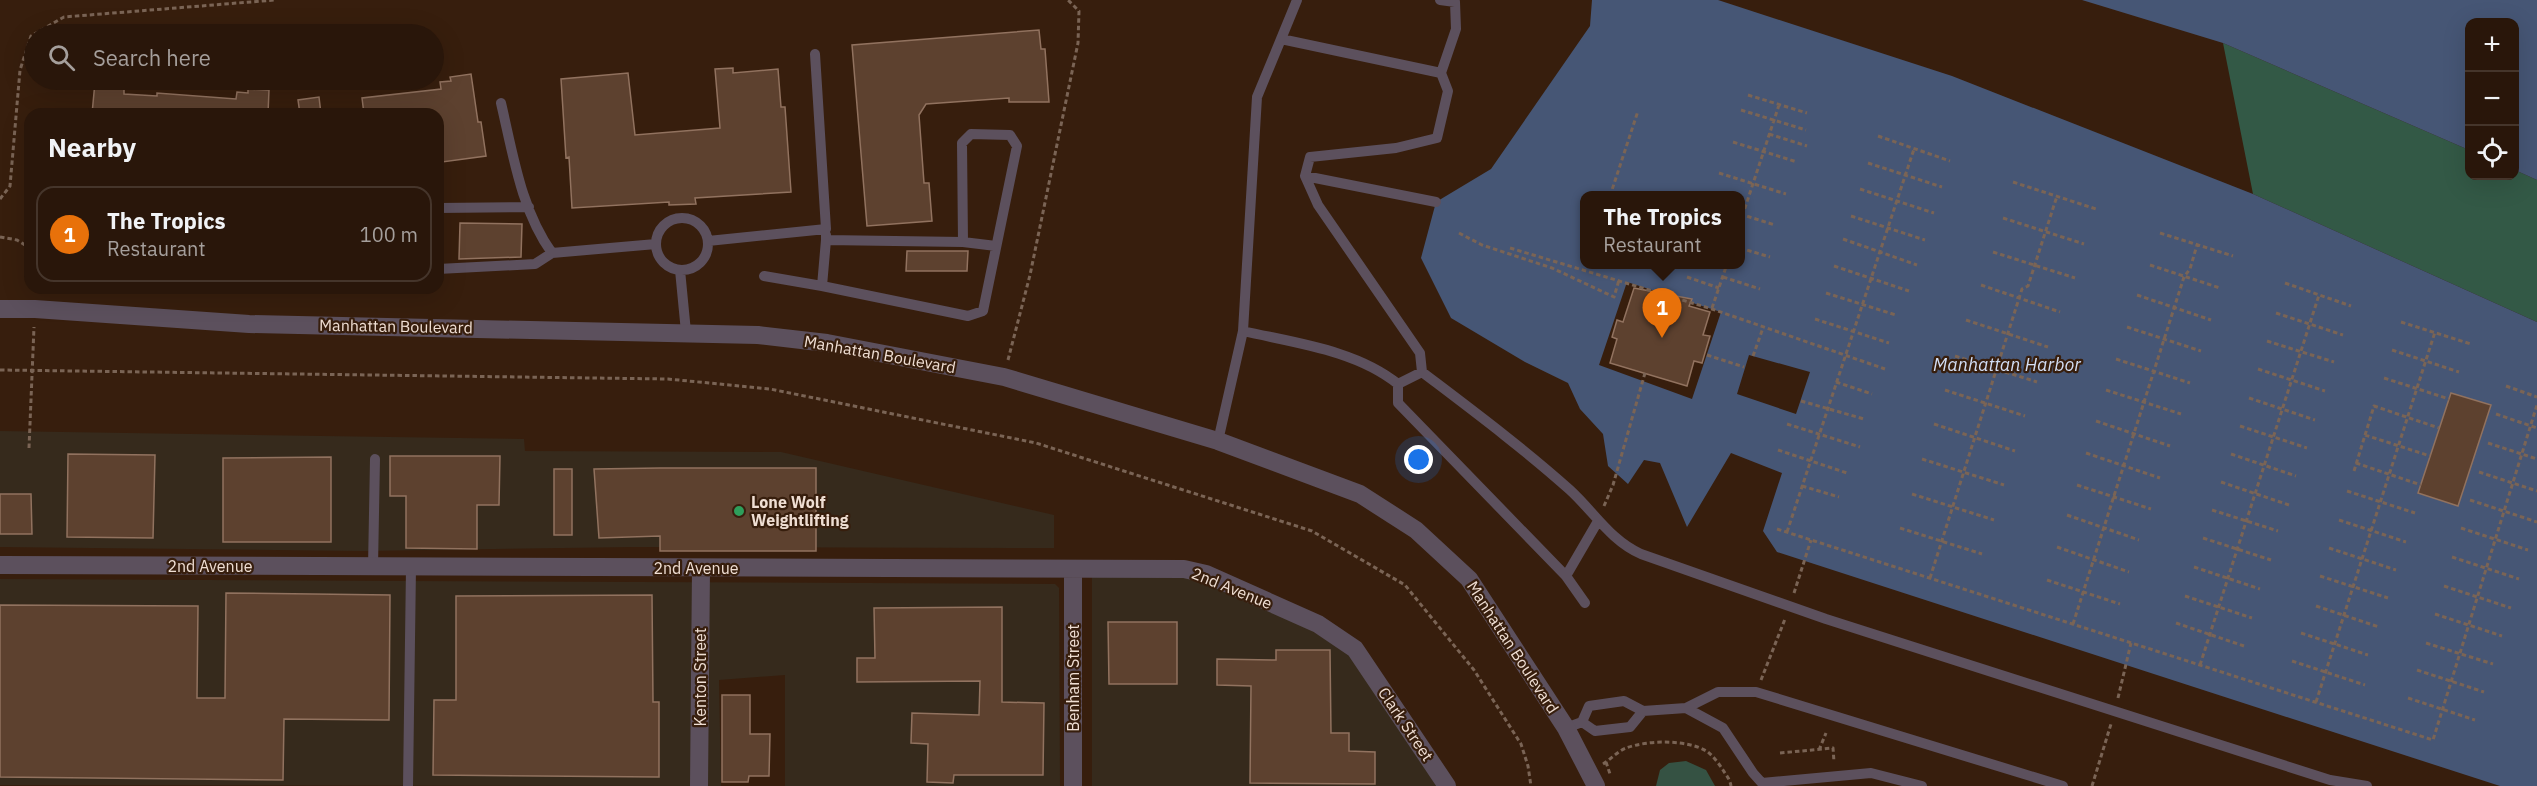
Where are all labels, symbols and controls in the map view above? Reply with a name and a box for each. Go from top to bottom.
map controls [2465,18,2519,180]
button: + [2465,18,2519,72]
search box [24,24,444,90]
icon: search [45,41,78,74]
text: Search here [93,43,211,72]
button: − [2465,72,2519,126]
button: locate [2465,126,2519,180]
text: Nearby [48,130,136,164]
popup [1580,191,1745,269]
text: The Tropics [1603,202,1722,231]
text: The Tropics [107,206,226,235]
text: 1 [64,221,76,248]
text: 100 m [360,221,418,248]
text: Restaurant [1603,231,1702,258]
text: Restaurant [107,235,205,262]
pin: 1 [1642,288,1682,338]
street label: Manhattan Boulevard [319,315,473,337]
street label: Manhattan Boulevard [803,331,957,377]
water label: Manhattan Harbor [1933,353,2081,376]
your location [1404,445,1433,474]
place label: Lone Wolf Weightlifting [751,492,849,530]
marker: Lone Wolf Weightlifting [732,504,746,518]
street label: 2nd Avenue [167,556,253,576]
street label: 2nd Avenue [653,558,739,578]
street label: 2nd Avenue [1189,563,1275,613]
street label: Manhattan Boulevard [1463,577,1563,717]
street label: Benham Street [1063,624,1083,732]
street label: Kenton Street [690,628,710,726]
street label: Clark Street [1374,683,1438,765]

